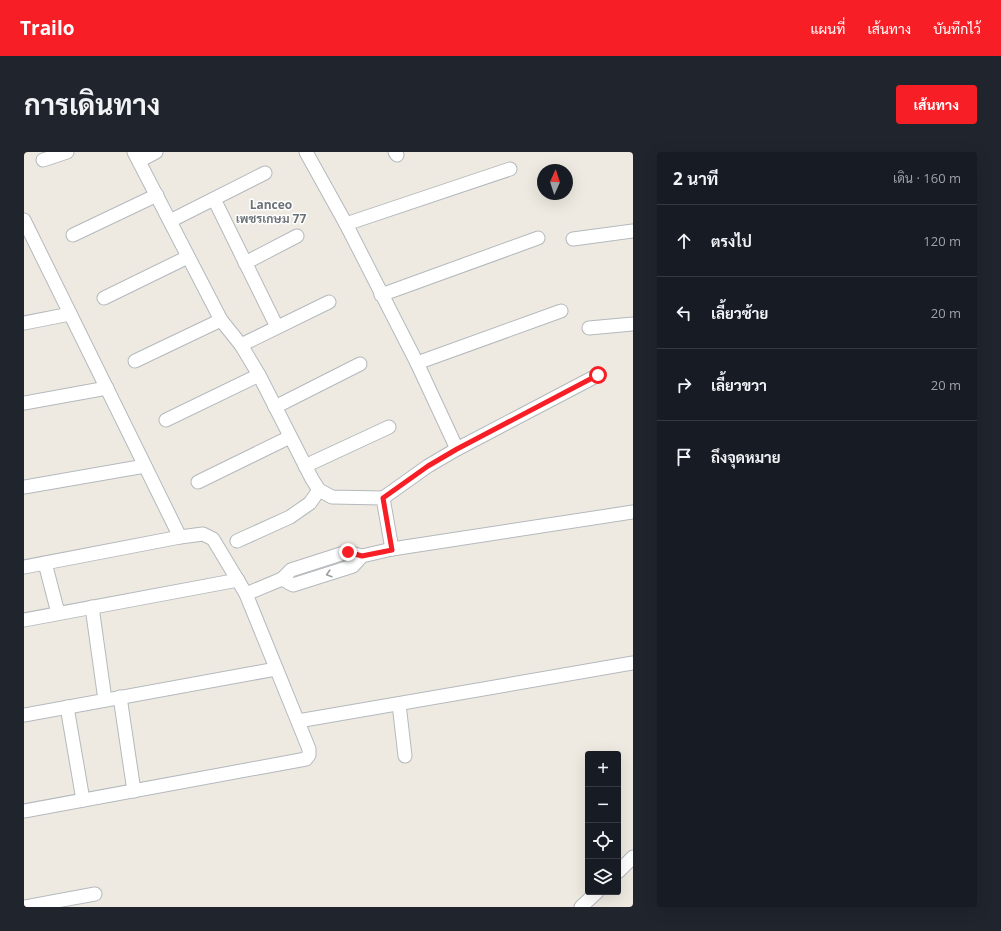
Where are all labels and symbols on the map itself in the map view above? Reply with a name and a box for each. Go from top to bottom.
north arrow [537,164,573,200]
district label: Lanceo เพชรเกษม 77 [236,196,306,227]
route start [589,366,607,384]
route end [339,543,357,561]
one-way arrow [325,569,332,577]

